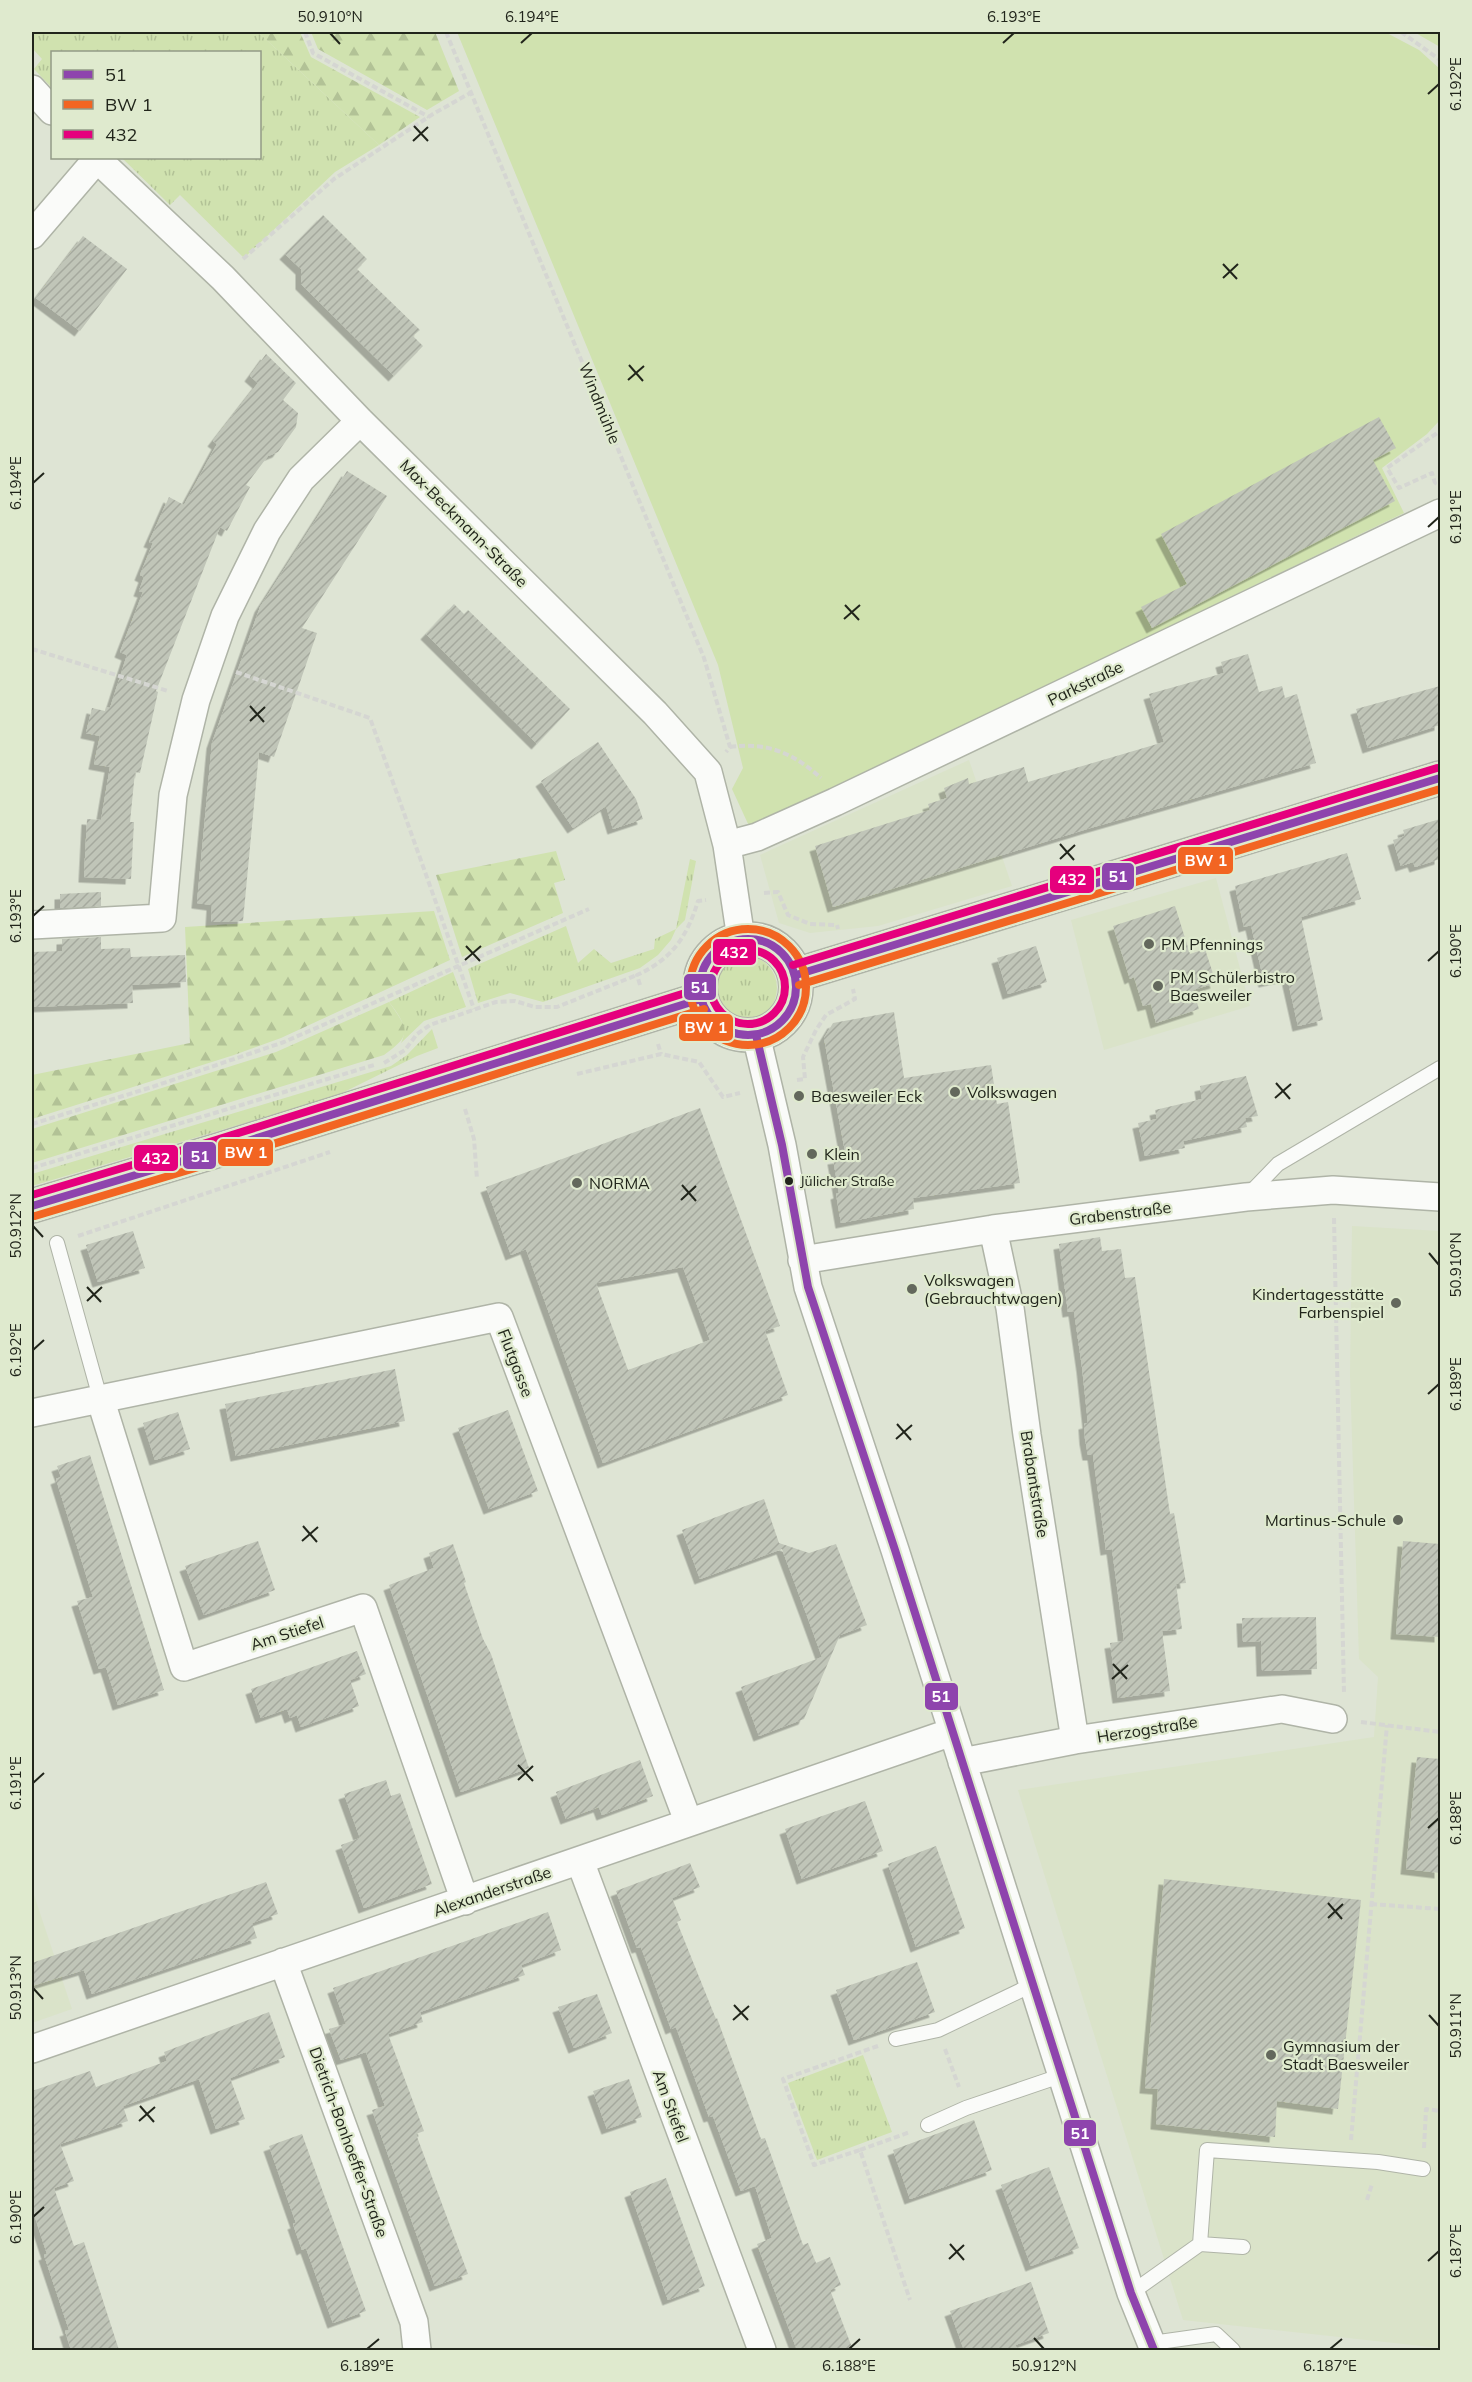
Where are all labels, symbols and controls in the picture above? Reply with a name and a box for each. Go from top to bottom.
text: 50.910°N [297,7,363,26]
text: 6.194°E [505,7,559,26]
text: 6.193°E [987,7,1041,26]
legend [51,51,261,159]
text: 6.192°E [1446,57,1465,111]
text: 51 [105,63,127,86]
text: BW 1 [105,93,153,116]
text: 432 [105,123,137,146]
street label: Windmühle [575,360,625,446]
street label: Max-Beckmann-Straße [396,455,532,591]
text: 6.194°E [6,456,25,510]
text: 6.191°E [1446,490,1465,544]
street label: Parkstraße [1044,656,1126,710]
line badge: BW 1 [1177,846,1234,875]
text: BW 1 [1185,850,1227,870]
line badge: 51 [1101,862,1135,891]
line badge: 432 [1049,865,1095,894]
text: 51 [1108,866,1128,886]
text: 432 [1058,869,1086,889]
text: 6.193°E [6,889,25,943]
text: 6.190°E [1446,924,1465,978]
place label: PM Pfennings [1161,934,1263,954]
marker: PM Pfennings [1142,937,1156,951]
line badge: 432 [712,938,757,966]
text: 432 [720,942,748,962]
place label: PM Schülerbistro Baesweiler [1170,967,1295,1005]
line badge: 51 [683,973,717,1001]
text: 51 [690,977,710,997]
marker: PM Schülerbistro Baesweiler [1151,979,1165,993]
line badge: BW 1 [678,1013,734,1042]
text: BW 1 [685,1017,727,1037]
place label: Volkswagen [967,1082,1057,1102]
marker: Volkswagen [948,1085,962,1099]
place label: Baesweiler Eck [811,1086,923,1106]
marker: Baesweiler Eck [792,1089,806,1103]
line badge: BW 1 [217,1138,274,1167]
line badge: 51 [182,1141,217,1170]
text: BW 1 [225,1142,267,1162]
line badge: 432 [133,1144,179,1172]
place label: Klein [824,1144,860,1164]
text: 51 [190,1146,210,1166]
marker: Klein [805,1147,819,1161]
text: 432 [142,1148,170,1168]
place label: Jülicher Straße [800,1172,894,1190]
place label: NORMA [589,1173,650,1193]
marker: Jülicher Straße [783,1175,795,1187]
marker: NORMA [570,1176,584,1190]
text: 50.912°N [6,1193,25,1259]
street label: Grabenstraße [1068,1197,1172,1229]
text: 50.910°N [1446,1232,1465,1298]
place label: Volkswagen (Gebrauchtwagen) [924,1270,1063,1308]
marker: Volkswagen (Gebrauchtwagen) [905,1282,919,1296]
place label: Kindertagesstätte Farbenspiel [1252,1284,1384,1322]
marker: Kindertagesstätte Farbenspiel [1389,1296,1403,1310]
text: 6.192°E [6,1323,25,1377]
street label: Flutgasse [494,1326,538,1400]
text: 6.189°E [1446,1357,1465,1411]
street label: Brabantstraße [1017,1429,1053,1539]
place label: Martinus-Schule [1265,1510,1386,1530]
marker: Martinus-Schule [1391,1513,1405,1527]
street label: Am Stiefel [248,1612,326,1654]
line badge: 51 [924,1682,959,1711]
text: 51 [931,1686,951,1706]
street label: Herzogstraße [1095,1711,1199,1747]
text: 6.191°E [6,1756,25,1810]
text: 6.188°E [1446,1791,1465,1845]
street label: Alexanderstraße [430,1861,554,1921]
text: 50.913°N [6,1955,25,2021]
text: 50.911°N [1446,1993,1465,2059]
place label: Gymnasium der Stadt Baesweiler [1283,2036,1409,2074]
street label: Dietrich-Bonhoeffer-Straße [305,2044,393,2240]
marker: Gymnasium der Stadt Baesweiler [1264,2048,1278,2062]
street label: Am Stiefel [649,2067,693,2145]
line badge: 51 [1063,2119,1097,2147]
text: 51 [1070,2123,1090,2143]
text: 6.190°E [6,2190,25,2244]
text: 6.187°E [1446,2224,1465,2278]
text: 6.189°E [340,2356,394,2375]
text: 6.188°E [822,2356,876,2375]
text: 50.912°N [1011,2356,1077,2375]
text: 6.187°E [1303,2356,1357,2375]

